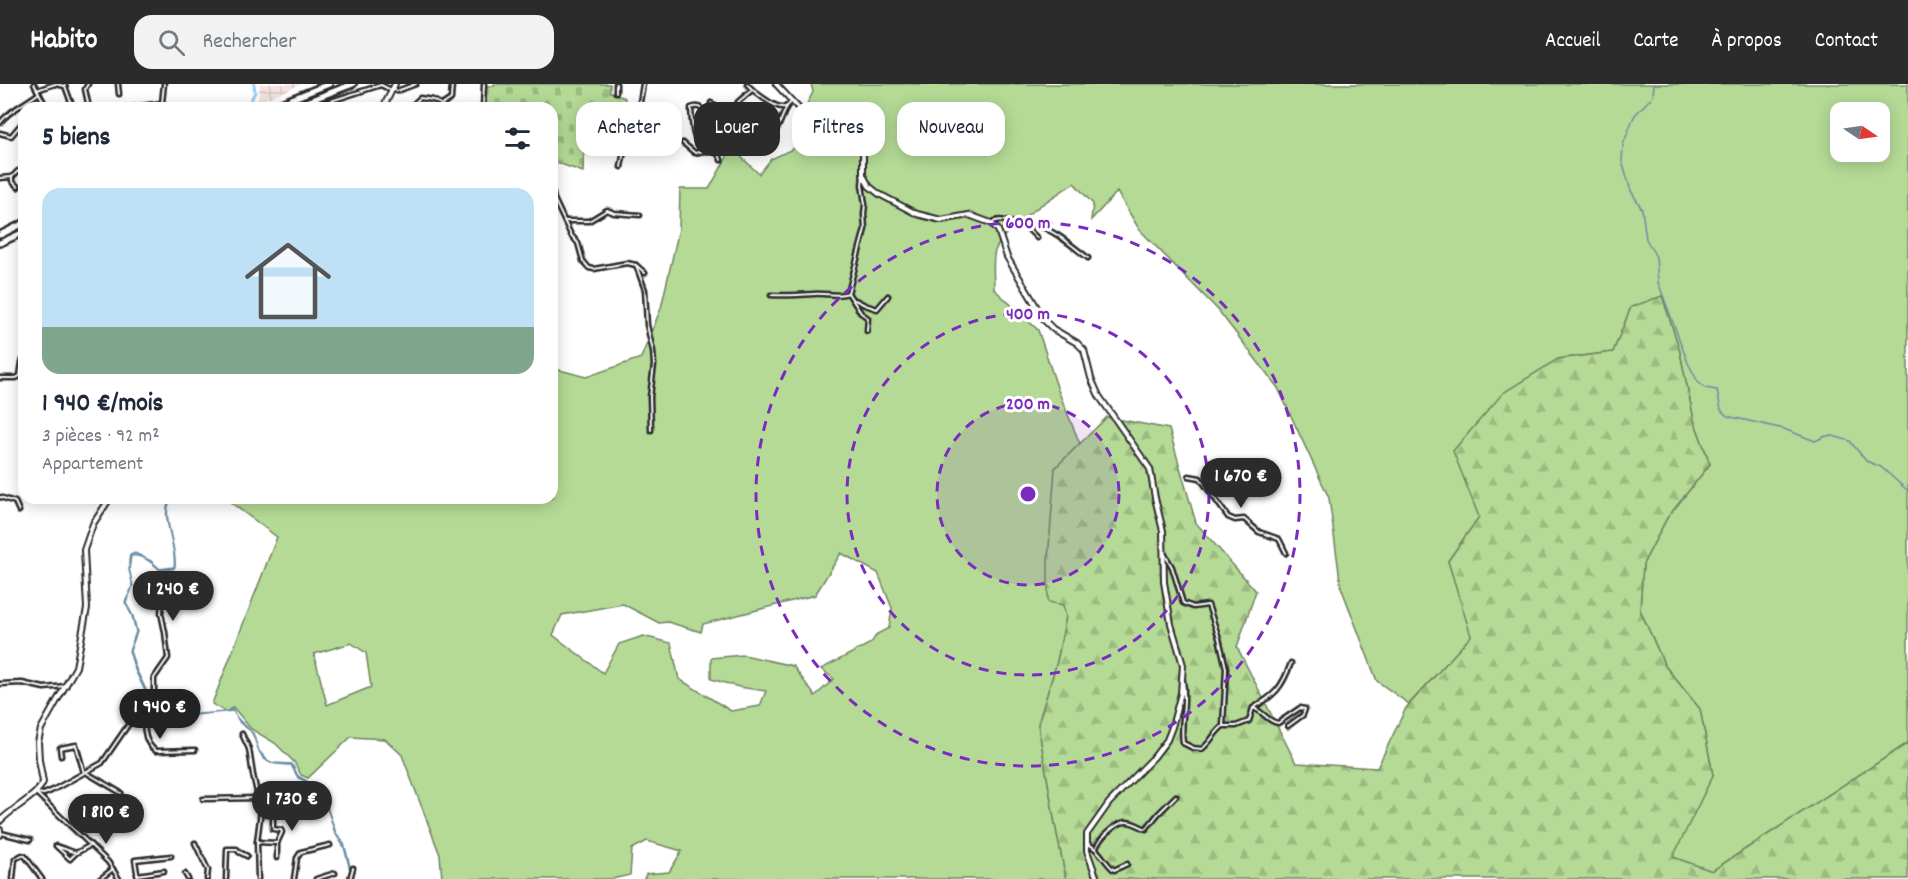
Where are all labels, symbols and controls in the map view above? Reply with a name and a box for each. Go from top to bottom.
search box [134,15,554,69]
text: Habito [30,22,98,62]
icon: search [155,26,188,59]
text: Rechercher [203,27,296,58]
text: Accueil [1545,27,1600,57]
text: Carte [1633,27,1678,57]
text: À propos [1711,27,1782,57]
text: Contact [1815,27,1878,57]
chip: Acheter [576,102,682,156]
chip: Louer [694,102,780,156]
chip: Filtres [792,102,885,156]
chip: Nouveau [897,102,1005,156]
north arrow [1830,102,1890,162]
map controls [1830,102,1890,162]
text: 5 biens [42,120,110,157]
icon: filters [501,122,534,155]
text: 600 m [1006,212,1050,237]
icon: home [234,227,342,335]
text: 400 m [1006,303,1050,328]
text: 1 940 €/mois [42,386,164,423]
text: 200 m [1006,393,1050,418]
text: 3 pièces · 92 m² [42,423,159,451]
text: Appartement [42,451,144,479]
pin: 1 670 € [1186,458,1296,509]
text: 1 670 € [1214,463,1268,491]
centre of rings [1018,484,1038,504]
pin: 1 240 € [118,571,228,622]
text: 1 240 € [147,576,199,604]
pin: 1 940 € [105,689,215,740]
text: 1 940 € [133,694,187,722]
pin: 1 730 € [237,781,347,832]
text: 1 730 € [266,786,318,814]
pin: 1 810 € [51,794,161,845]
text: 1 810 € [82,799,130,827]

